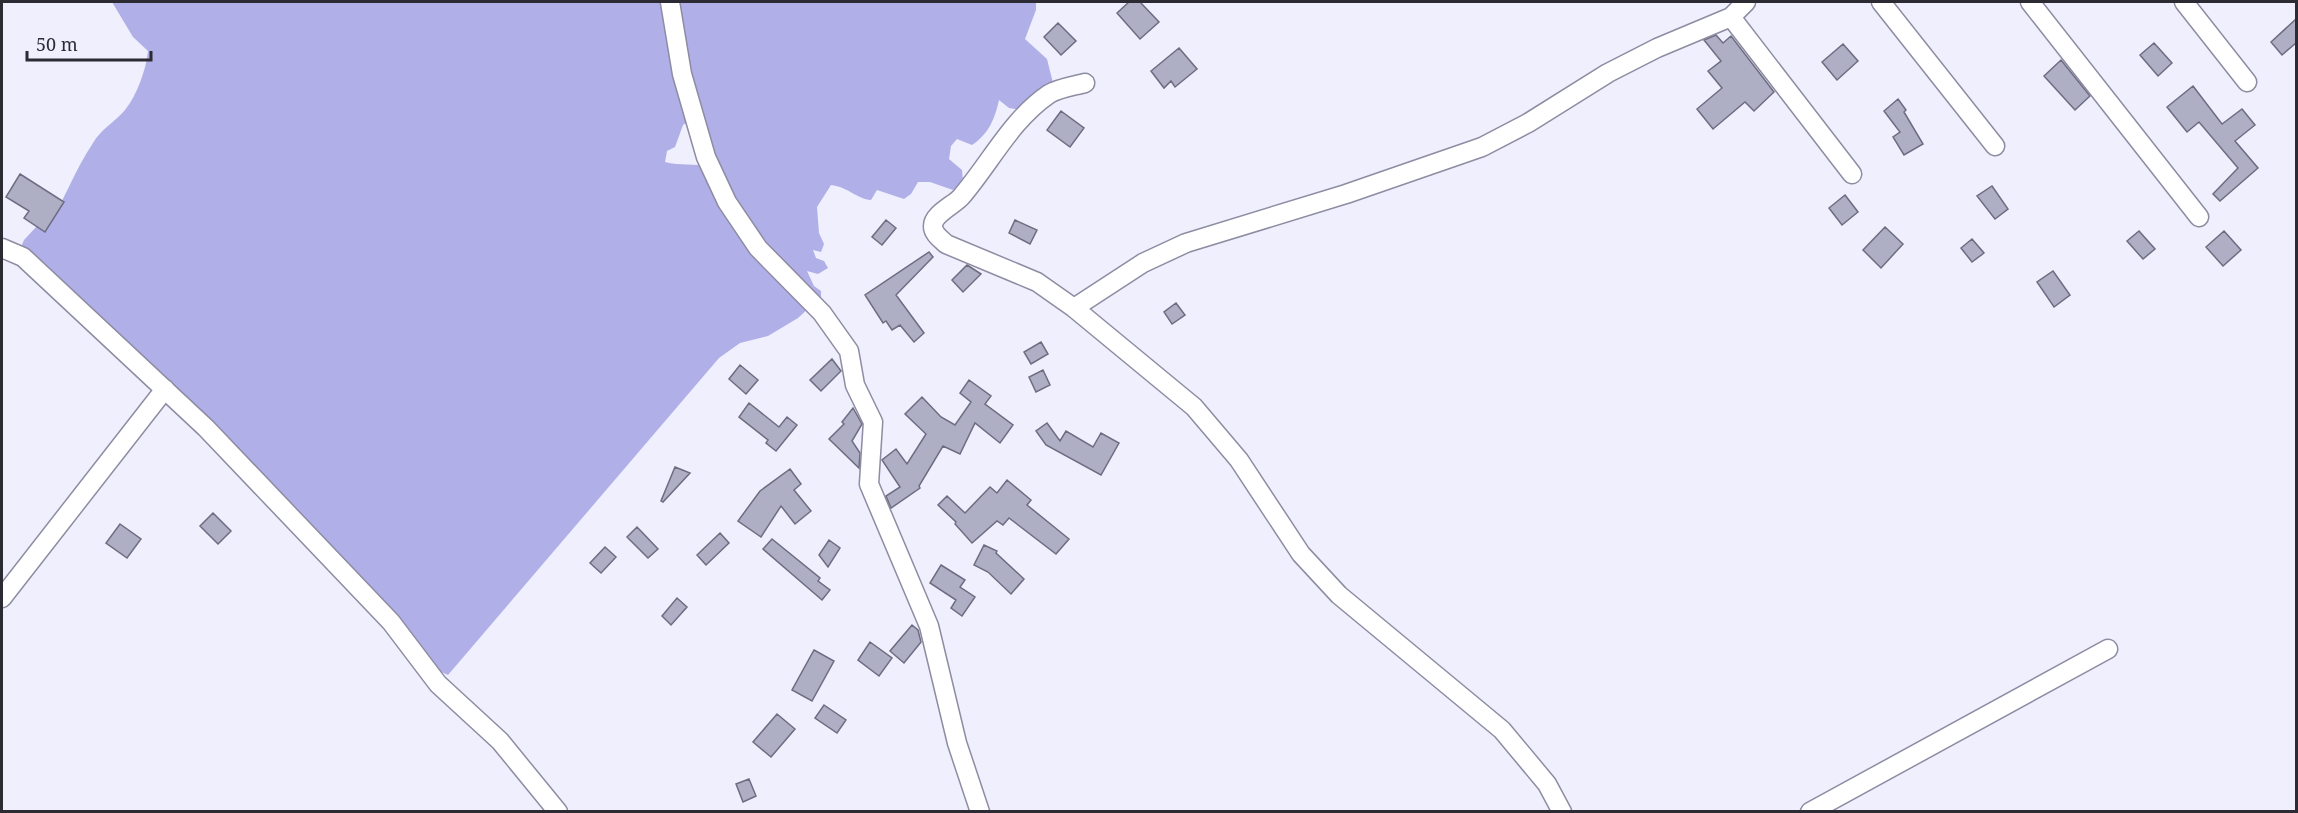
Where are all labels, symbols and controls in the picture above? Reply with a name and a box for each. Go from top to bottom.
scale bar [27,24,152,62]
text: 50 m [36,32,78,56]

